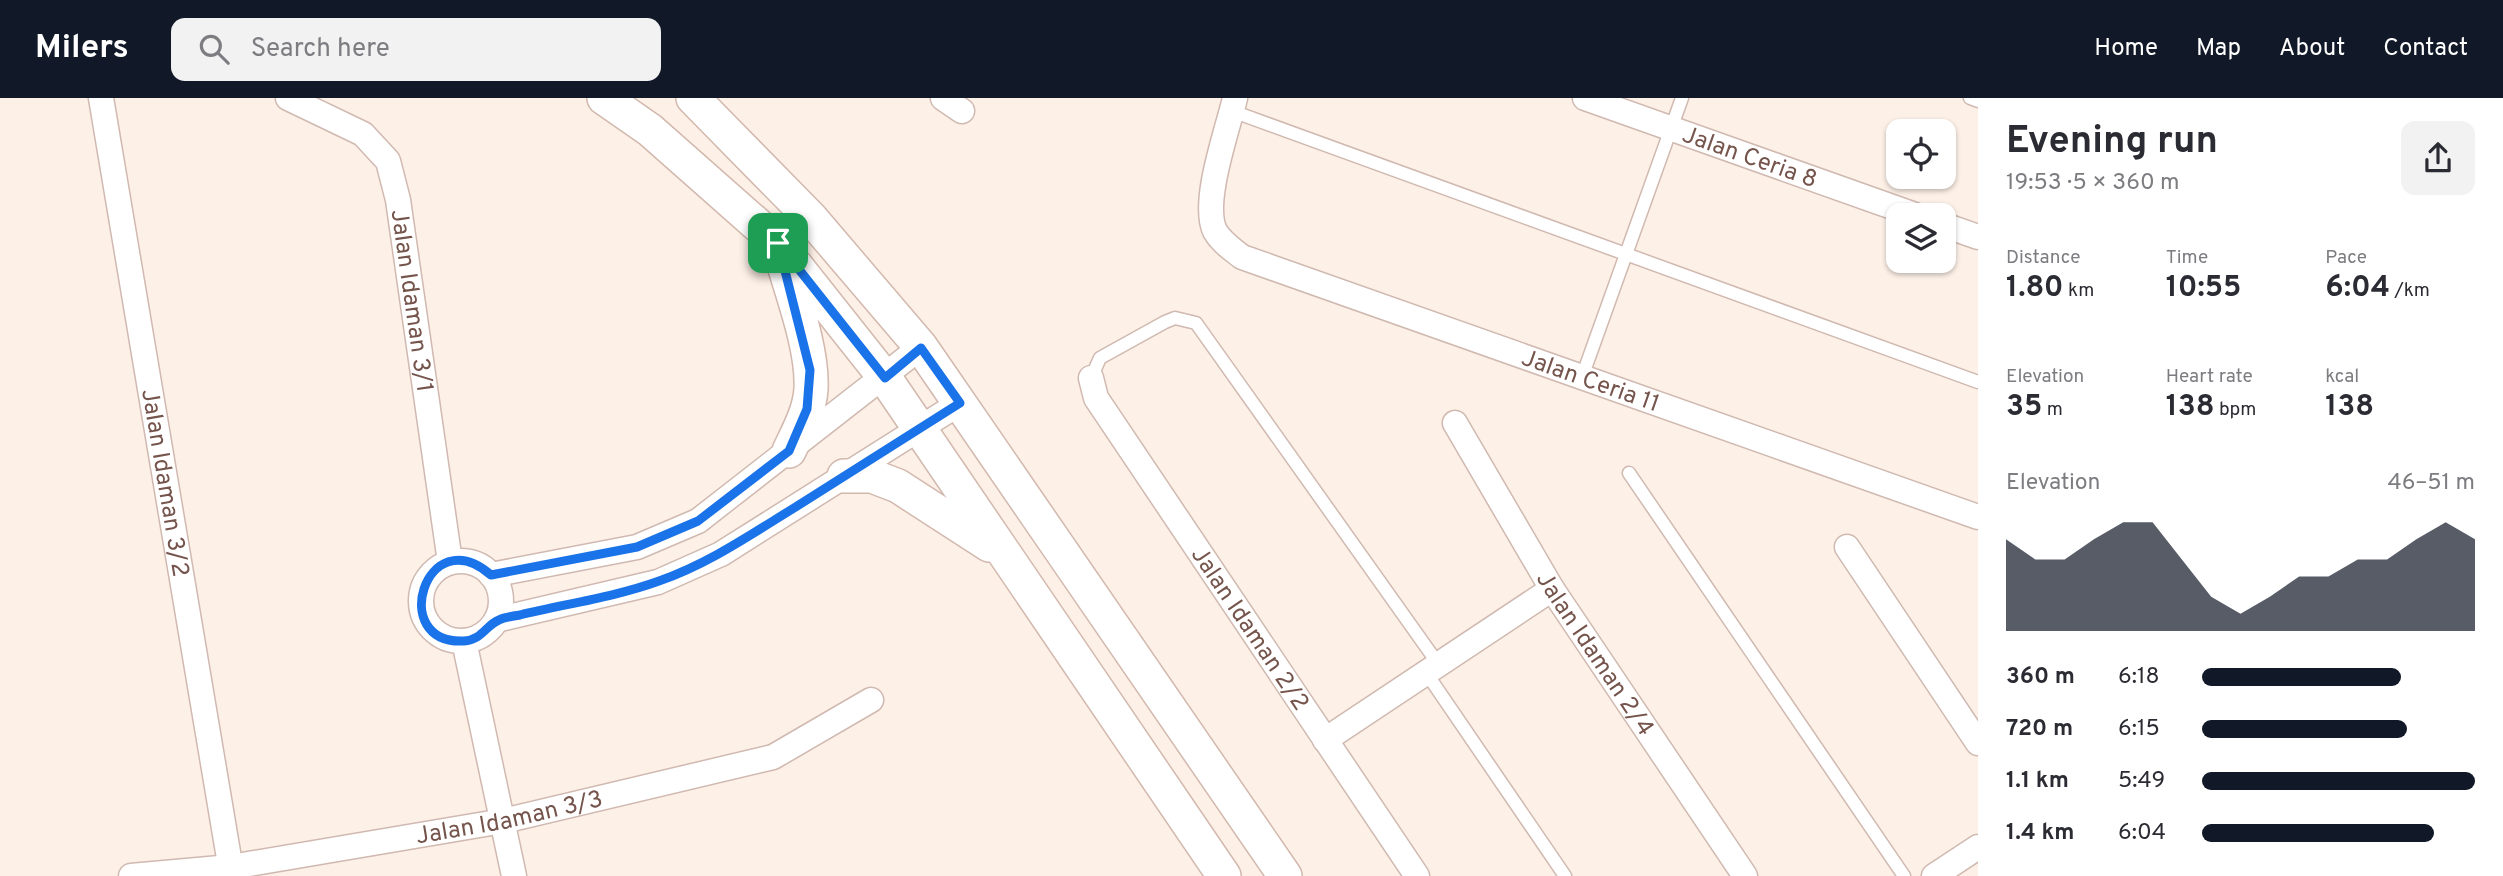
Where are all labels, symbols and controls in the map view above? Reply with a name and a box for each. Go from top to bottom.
search box [171,18,661,81]
text: Milers [35,28,129,70]
icon: search [195,30,233,68]
text: Search here [251,33,390,66]
text: Home [2094,34,2158,64]
text: Map [2196,34,2241,64]
text: About [2279,34,2345,64]
text: Contact [2383,34,2468,64]
text: Evening run [2006,118,2218,167]
map controls [1886,119,1956,273]
button: locate [1886,119,1956,189]
street label: Jalan Ceria 8 [1678,121,1821,196]
button: share [2401,121,2475,195]
text: 19:53 · 5 × 360 m [2006,169,2180,198]
button: layers [1886,203,1956,273]
street label: Jalan Idaman 3/1 [383,208,438,394]
pin [748,213,808,273]
icon: arrive [759,224,797,262]
text: Distance [2006,246,2081,270]
text: Time [2166,246,2208,270]
text: Pace [2325,246,2367,270]
text: 1.80 [2006,270,2064,307]
text: 10:55 [2166,270,2241,307]
text: 6:04 [2325,270,2390,307]
text: km [2064,279,2094,303]
text: /km [2390,279,2430,303]
street label: Jalan Ceria 11 [1517,344,1663,420]
text: Elevation [2006,365,2084,389]
text: Heart rate [2166,365,2253,389]
text: kcal [2325,365,2359,389]
street label: Jalan Idaman 3/2 [133,387,194,579]
text: 35 [2006,389,2042,426]
text: 138 [2166,389,2215,426]
text: 138 [2325,389,2374,426]
text: m [2042,398,2063,422]
text: bpm [2215,398,2256,422]
text: Elevation [2006,469,2101,498]
text: 46–51 m [2388,469,2475,498]
street label: Jalan Idaman 2/2 [1183,542,1315,717]
street label: Jalan Idaman 2/4 [1528,567,1660,742]
text: 360 m [2006,663,2075,692]
text: 6:18 [2118,663,2160,692]
text: 720 m [2006,715,2073,744]
text: 6:15 [2118,715,2160,744]
text: 1.1 km [2006,767,2069,796]
text: 5:49 [2118,767,2165,796]
street label: Jalan Idaman 3/3 [414,785,606,852]
text: 1.4 km [2006,819,2074,848]
text: 6:04 [2118,819,2166,848]

